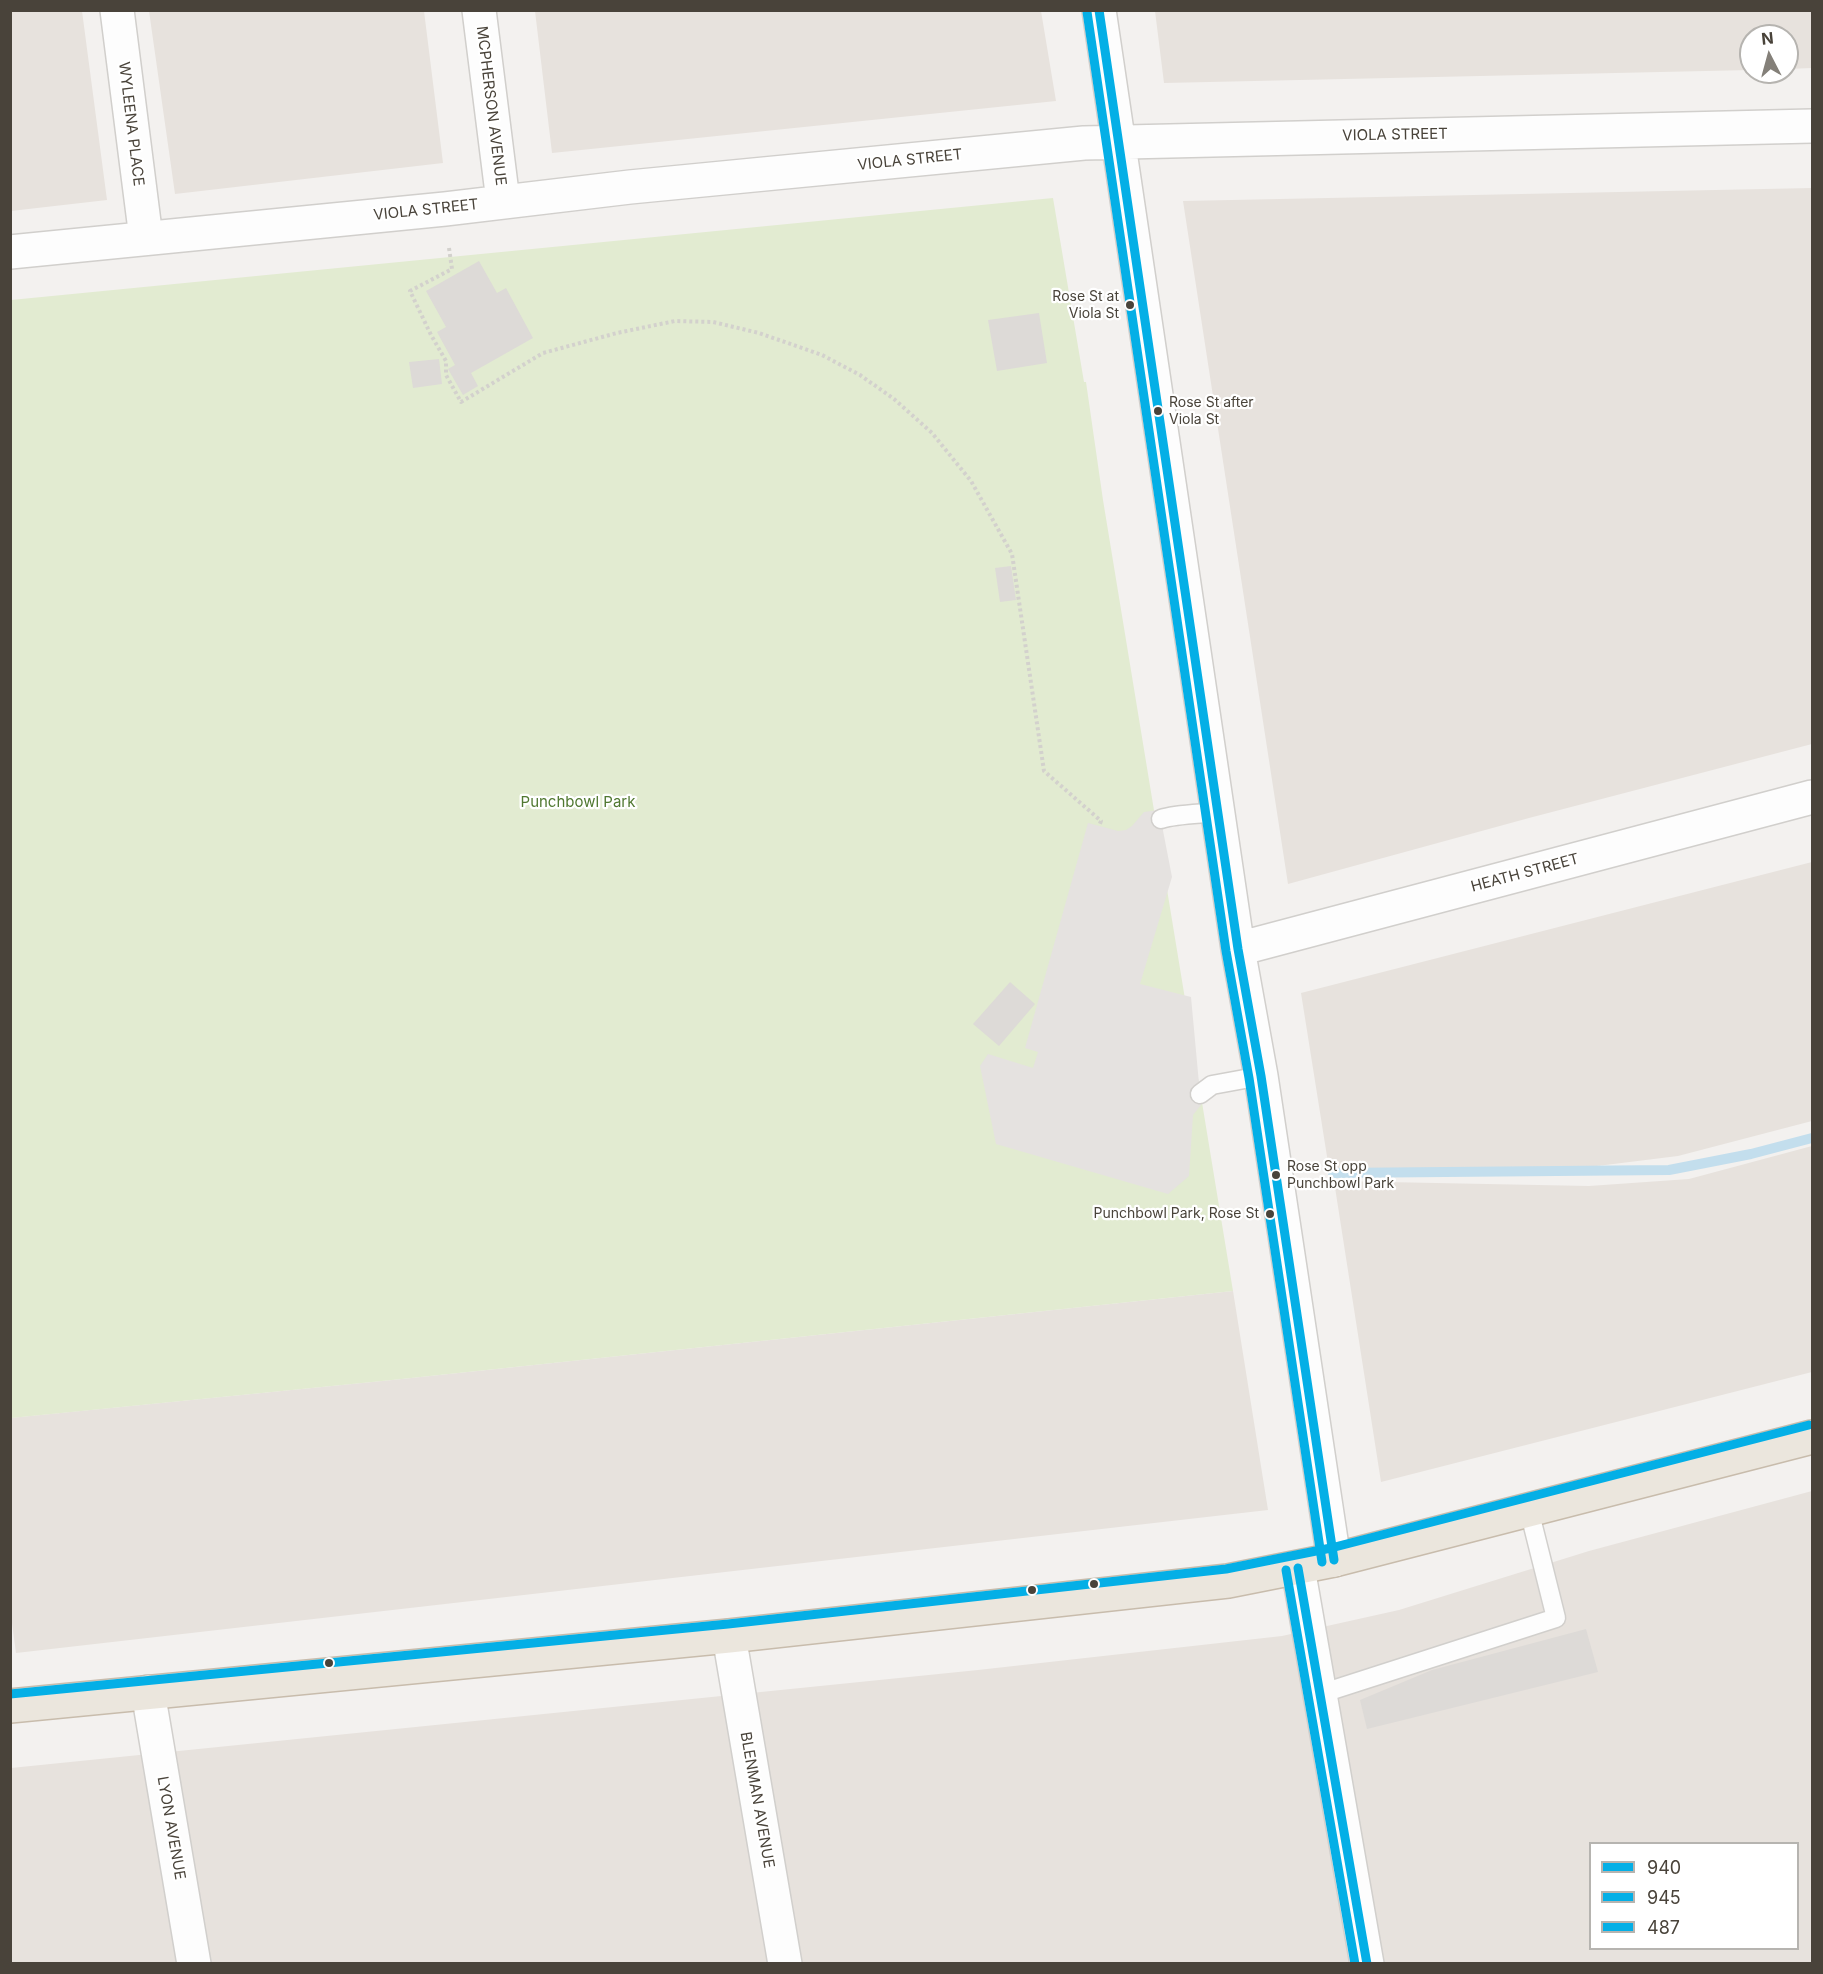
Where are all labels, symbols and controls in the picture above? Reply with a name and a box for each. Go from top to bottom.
north arrow [1739,24,1799,84]
street label: MCPHERSON AVENUE [472,25,510,187]
text: N [1760,28,1774,49]
street label: WYLEENA PLACE [114,61,148,187]
street label: VIOLA STREET [1342,125,1448,145]
street label: VIOLA STREET [857,146,963,174]
street label: VIOLA STREET [373,196,479,224]
place label: Rose St at Viola St [1052,289,1119,322]
marker: Rose St at Viola St [1124,299,1136,311]
place label: Rose St after Viola St [1169,395,1254,428]
marker: Rose St after Viola St [1152,405,1164,417]
park label: Punchbowl Park [521,793,635,811]
street label: HEATH STREET [1469,850,1581,896]
place label: Rose St opp Punchbowl Park [1287,1159,1394,1192]
marker: Rose St opp Punchbowl Park [1270,1169,1282,1181]
place label: Punchbowl Park, Rose St [1094,1206,1259,1222]
marker: Punchbowl Park, Rose St [1264,1208,1276,1220]
unlabelled marker [1088,1578,1100,1590]
unlabelled marker [1026,1584,1038,1596]
unlabelled marker [323,1657,335,1669]
street label: BLENMAN AVENUE [736,1730,778,1870]
street label: LYON AVENUE [153,1775,189,1881]
legend [1589,1842,1799,1950]
text: 940 [1647,1857,1681,1878]
text: 945 [1647,1887,1681,1908]
text: 487 [1647,1917,1680,1938]

